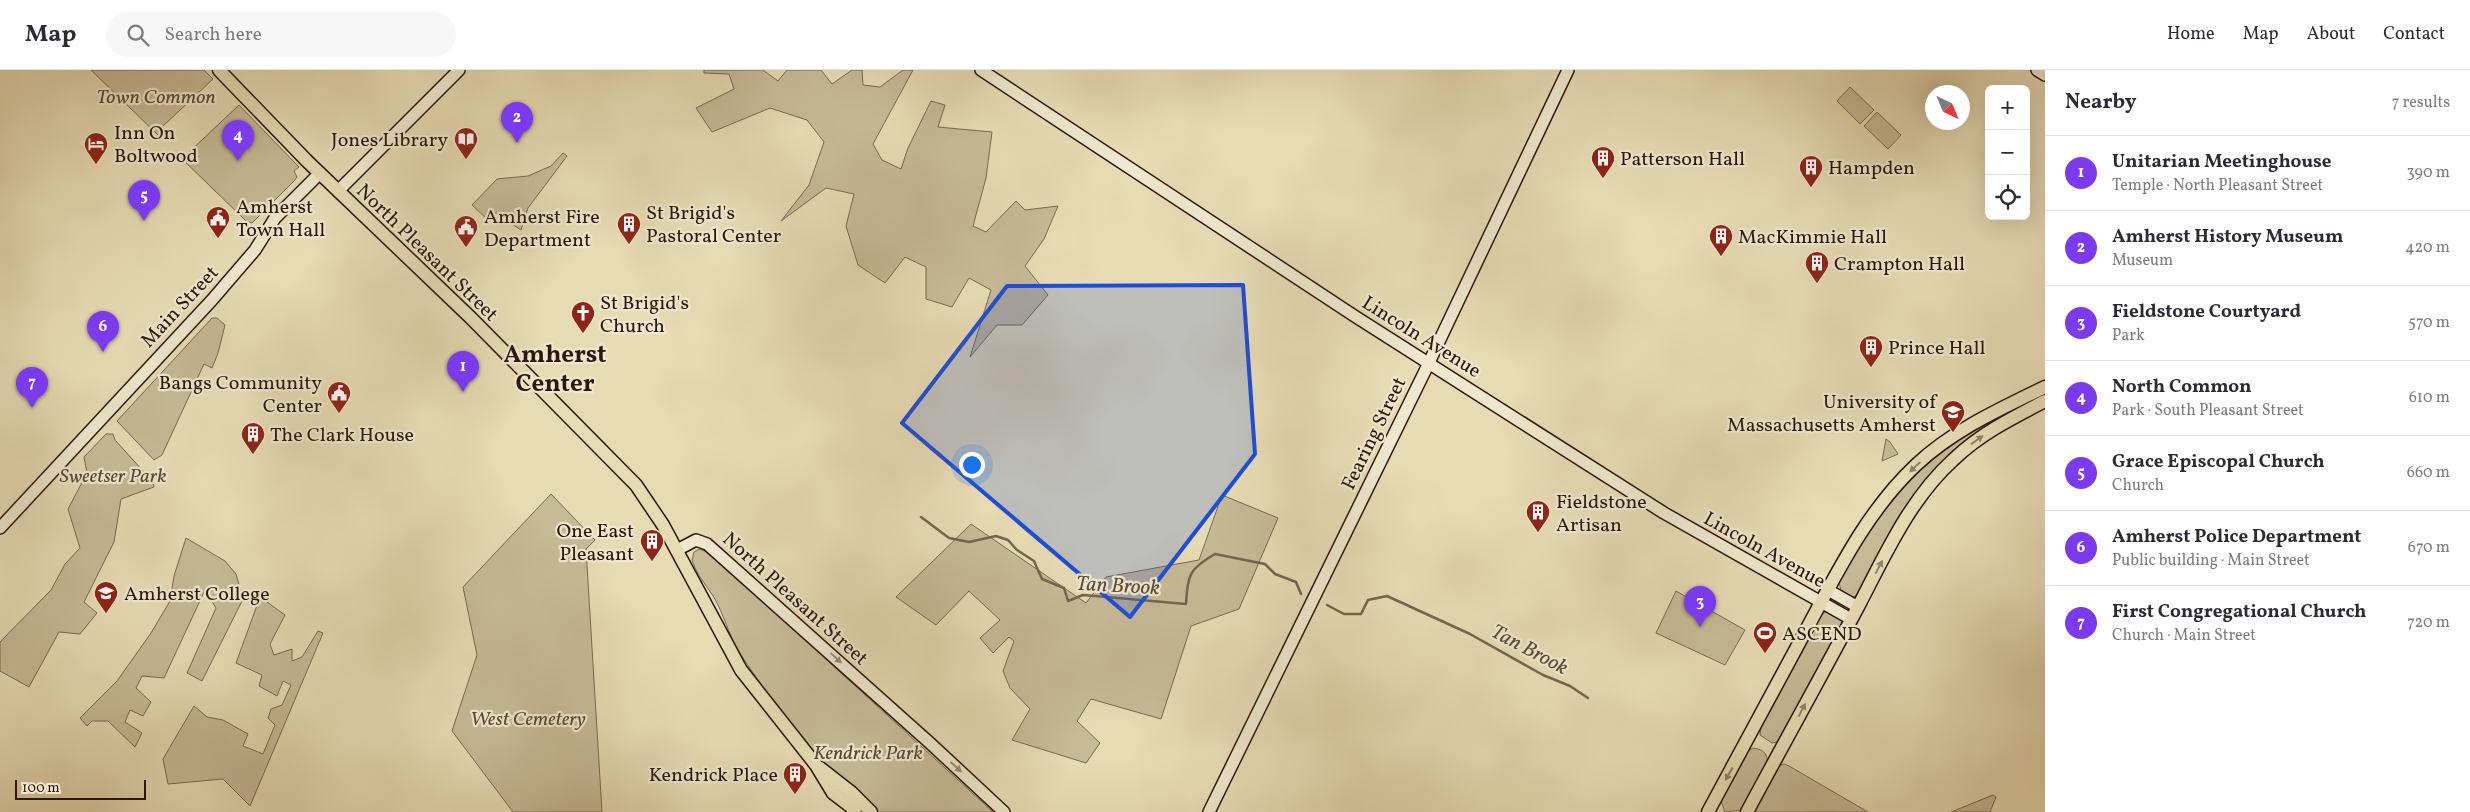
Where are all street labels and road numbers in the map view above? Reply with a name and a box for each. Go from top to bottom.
street label: North Pleasant Street [349,178,504,329]
street label: Main Street [135,260,226,355]
street label: Lincoln Avenue [1356,290,1486,386]
street label: Fearing Street [1335,373,1414,495]
street label: Lincoln Avenue [1698,506,1830,596]
street label: North Pleasant Street [716,526,874,673]

